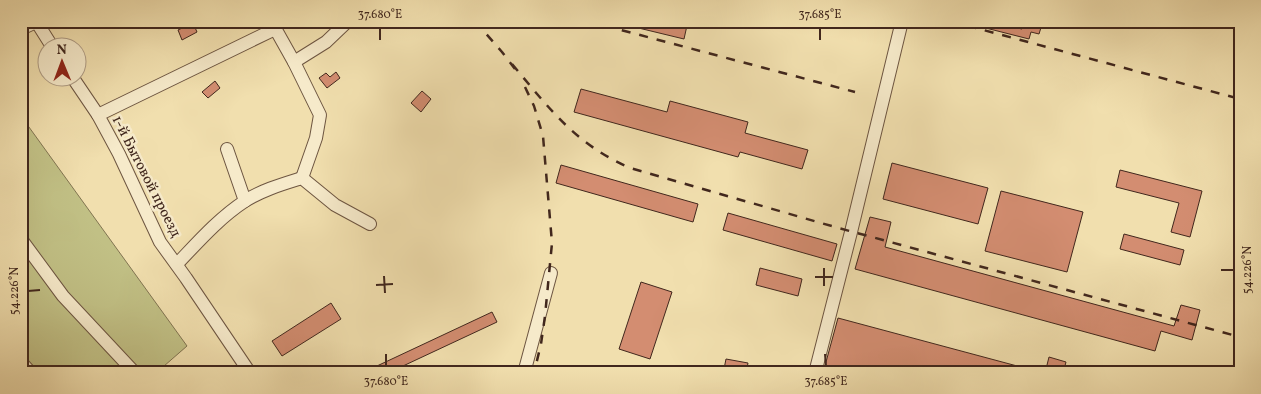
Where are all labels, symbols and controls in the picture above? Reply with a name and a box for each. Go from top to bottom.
text: 37.680°E [358,7,402,23]
text: 37.685°E [798,7,842,23]
north arrow [38,38,88,88]
text: N [57,41,67,60]
street label: 1-й Бытовой проезд [106,112,186,242]
text: 54.226°N [1240,246,1256,294]
text: 54.226°N [7,267,23,315]
text: 37.680°E [364,374,408,390]
text: 37.685°E [804,374,848,390]

